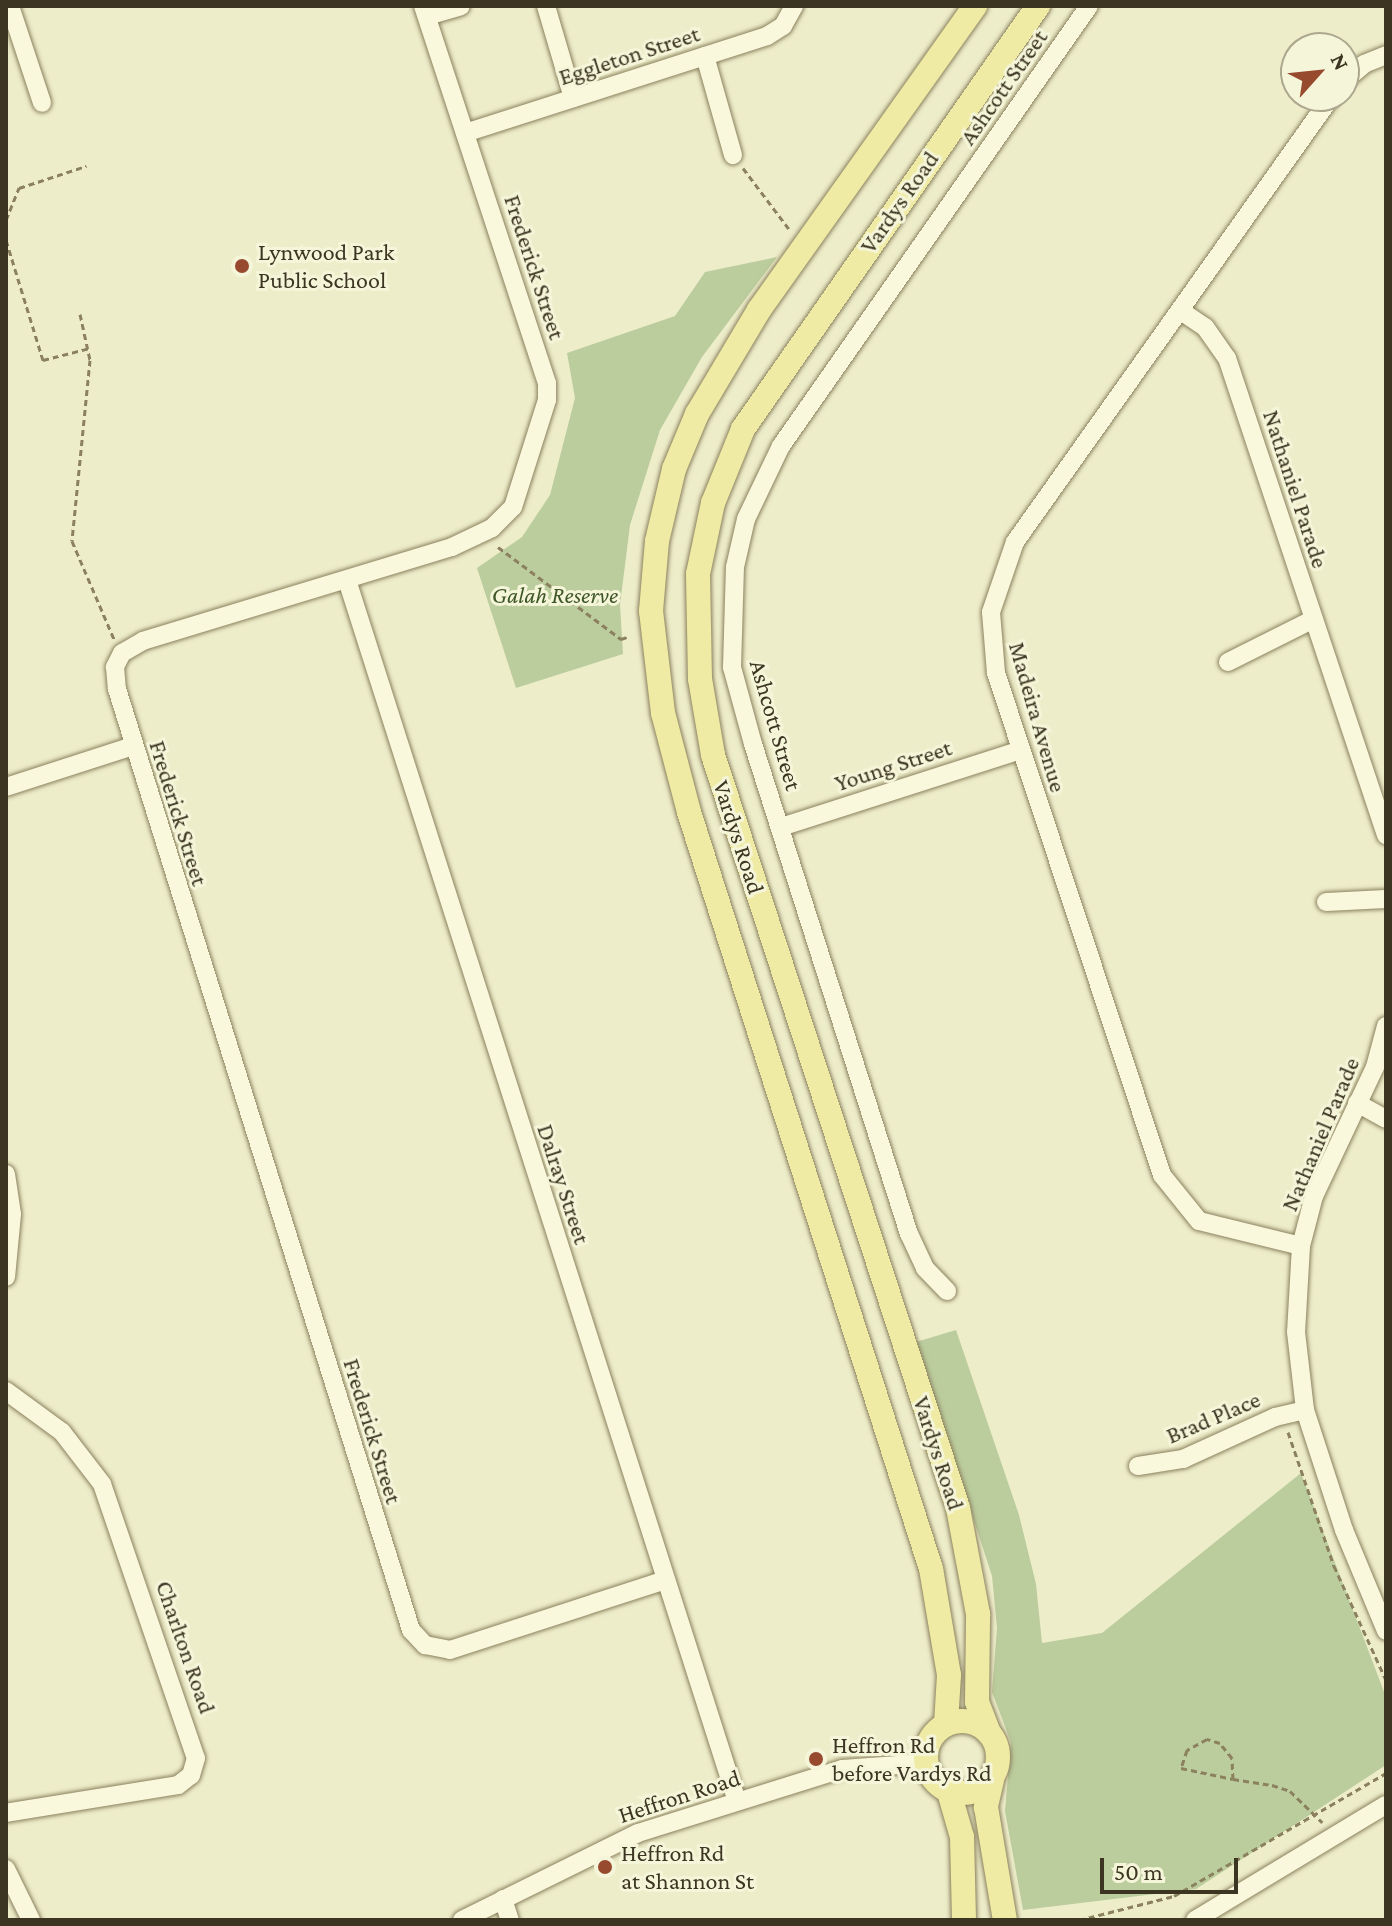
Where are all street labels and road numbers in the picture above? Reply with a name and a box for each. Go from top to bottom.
street label: Eggleton Street [555,19,703,91]
street label: Ashcott Street [953,24,1053,150]
street label: Vardys Road [853,145,945,259]
street label: Frederick Street [498,191,572,343]
street label: Nathaniel Parade [1257,406,1335,572]
street label: Madeira Avenue [1003,639,1073,795]
street label: Ashcott Street [744,656,808,794]
street label: Young Street [831,733,955,797]
street label: Frederick Street [143,737,215,889]
street label: Vardys Road [707,777,771,897]
street label: Nathaniel Parade [1275,1053,1365,1215]
street label: Dalray Street [531,1120,597,1248]
street label: Frederick Street [337,1355,409,1507]
street label: Brad Place [1162,1384,1264,1450]
street label: Vardys Road [907,1393,971,1513]
street label: Charlton Road [150,1577,222,1717]
street label: Heffron Road [614,1763,744,1829]

